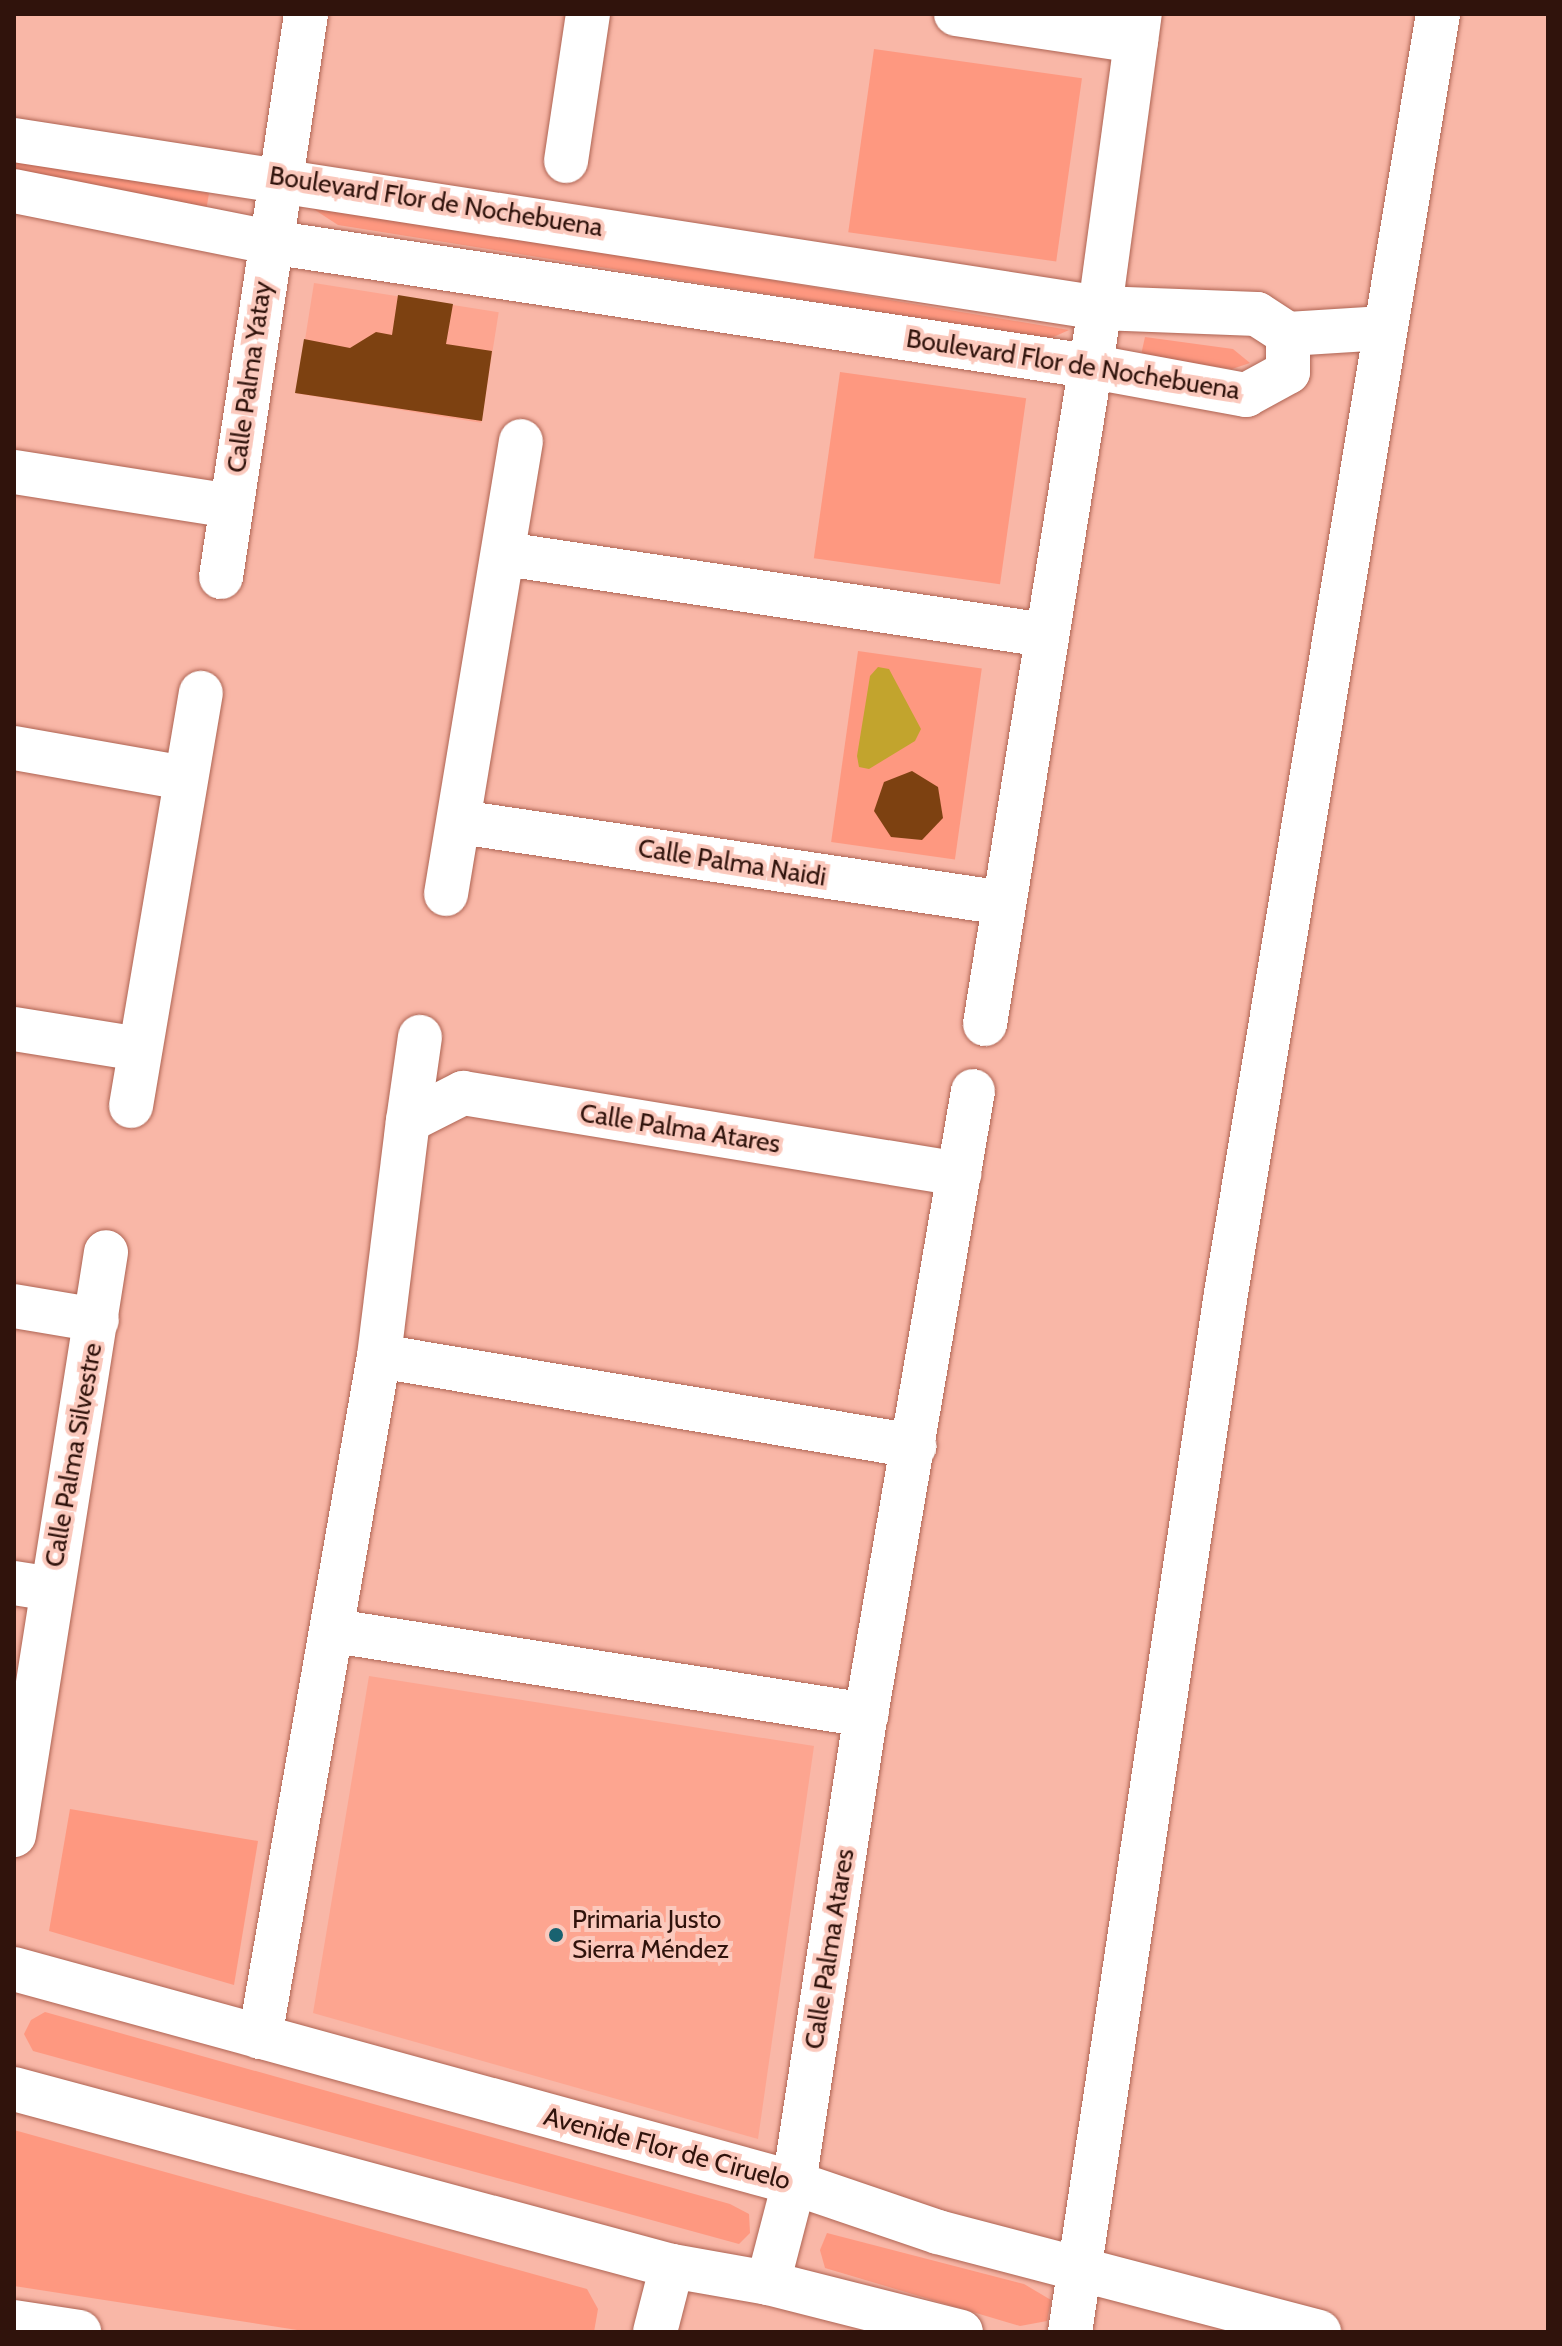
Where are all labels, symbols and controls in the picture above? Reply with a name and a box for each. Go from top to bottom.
street label: Boulevard Flor de Nochebuena [267,160,605,244]
street label: Calle Palma Yatay [221,279,279,475]
street label: Boulevard Flor de Nochebuena [904,323,1242,407]
street label: Calle Palma Naidi [636,833,828,893]
street label: Calle Palma Atares [578,1098,782,1160]
street label: Calle Palma Silvestre [39,1340,109,1570]
street label: Calle Palma Atares [799,1847,861,2051]
place label: Primaria Justo Sierra Méndez [572,1904,729,1966]
marker: Primaria Justo Sierra Méndez [547,1926,565,1944]
street label: Avenide Flor de Ciruelo [540,2101,794,2197]

